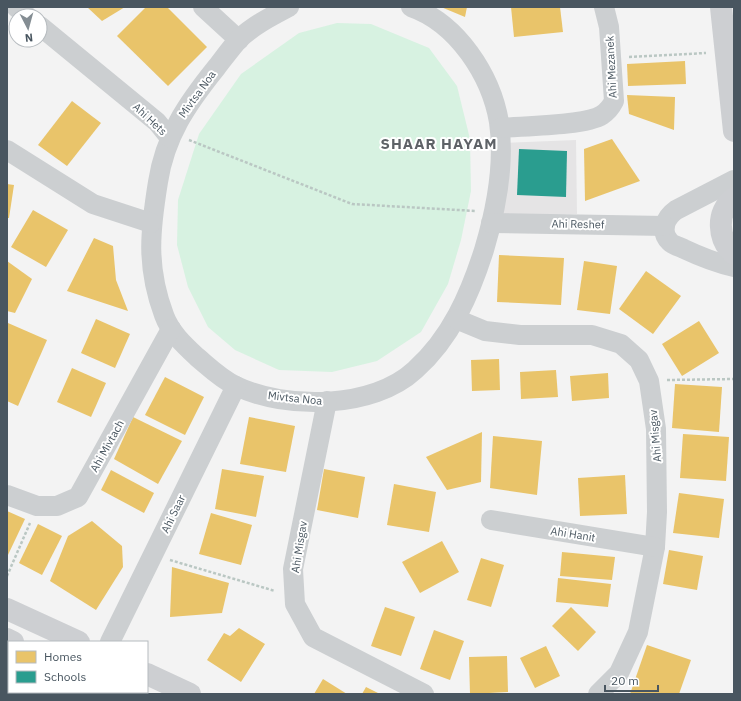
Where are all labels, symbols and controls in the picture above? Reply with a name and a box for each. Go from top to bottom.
north arrow [8,8,48,48]
text: N [24,31,34,45]
street label: Ahi Mezanek [602,35,620,99]
street label: Mivtsa Noa [175,68,219,120]
street label: Ahi Hets [130,100,170,138]
district label: SHAAR HAYAM [381,134,497,153]
street label: Ahi Reshef [551,217,605,231]
street label: Mivtsa Noa [267,388,323,408]
street label: Ahi Misgav [646,409,664,463]
street label: Ahi Mivtach [87,418,127,474]
street label: Ahi Saar [158,493,188,535]
street label: Ahi Misgav [288,519,310,574]
street label: Ahi Hanit [550,524,597,544]
legend [8,641,148,693]
text: Homes [44,649,82,664]
scale bar [605,667,658,693]
text: Schools [44,669,87,684]
text: 20 m [611,673,639,688]

